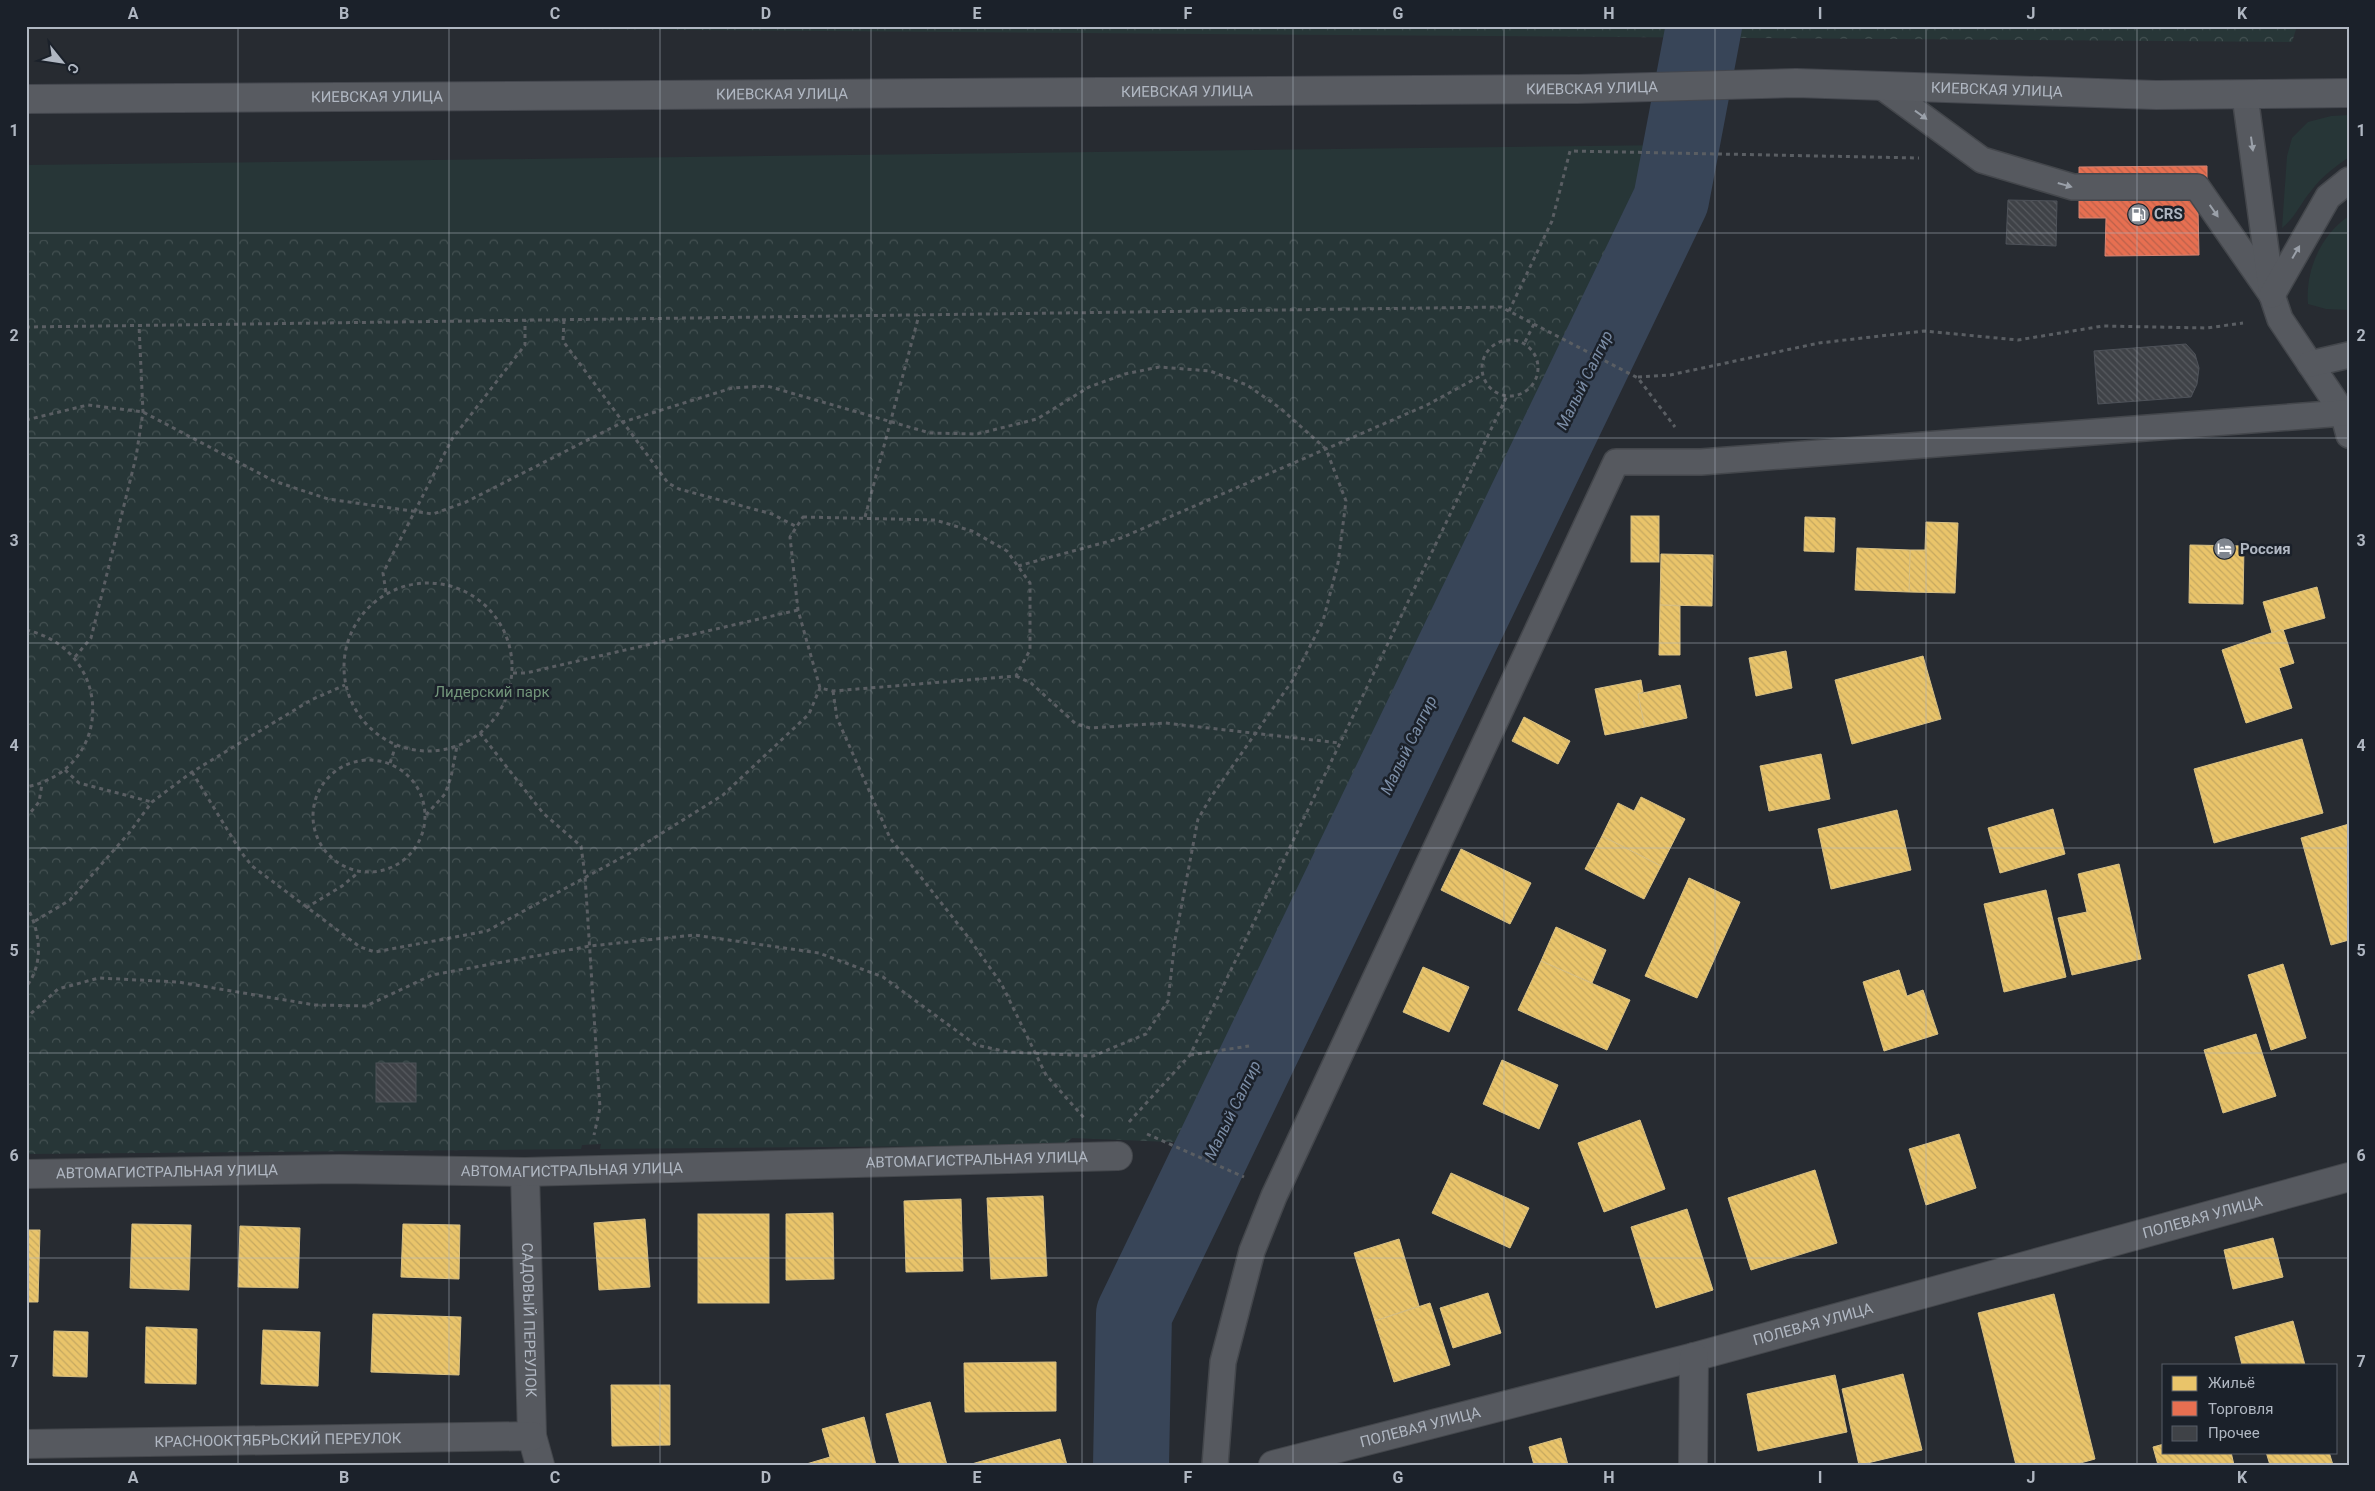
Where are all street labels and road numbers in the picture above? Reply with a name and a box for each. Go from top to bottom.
street label: КИЕВСКАЯ УЛИЦА [1526,78,1658,98]
street label: КИЕВСКАЯ УЛИЦА [1931,78,2063,101]
street label: КИЕВСКАЯ УЛИЦА [1121,82,1253,101]
street label: КИЕВСКАЯ УЛИЦА [716,85,848,104]
street label: КИЕВСКАЯ УЛИЦА [311,87,443,106]
street label: АВТОМАГИСТРАЛЬНАЯ УЛИЦА [865,1148,1088,1172]
street label: АВТОМАГИСТРАЛЬНАЯ УЛИЦА [461,1159,683,1181]
street label: АВТОМАГИСТРАЛЬНАЯ УЛИЦА [56,1161,278,1183]
street label: ПОЛЕВАЯ УЛИЦА [2140,1192,2265,1242]
street label: САДОВЫЙ ПЕРЕУЛОК [518,1242,540,1398]
street label: ПОЛЕВАЯ УЛИЦА [1751,1299,1875,1349]
street label: ПОЛЕВАЯ УЛИЦА [1358,1403,1483,1451]
street label: КРАСНООКТЯБРЬСКИЙ ПЕРЕУЛОК [154,1429,402,1451]

